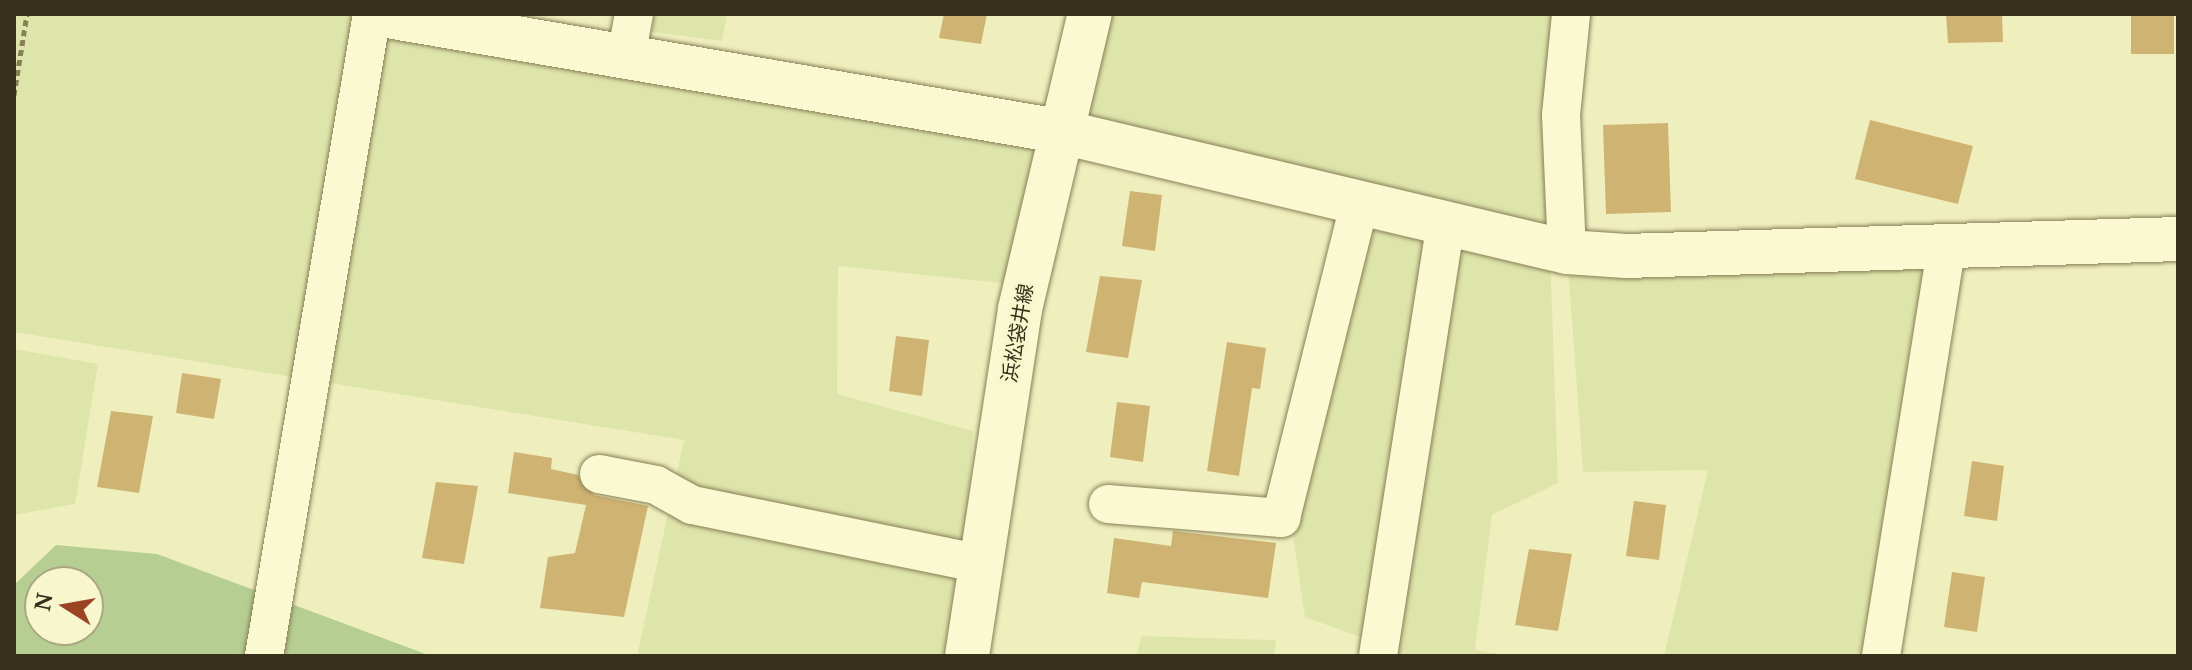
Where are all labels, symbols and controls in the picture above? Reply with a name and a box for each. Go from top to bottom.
street label: 浜松袋井線 [996,282,1038,384]
north arrow [24,566,104,646]
text: N [26,590,59,613]

